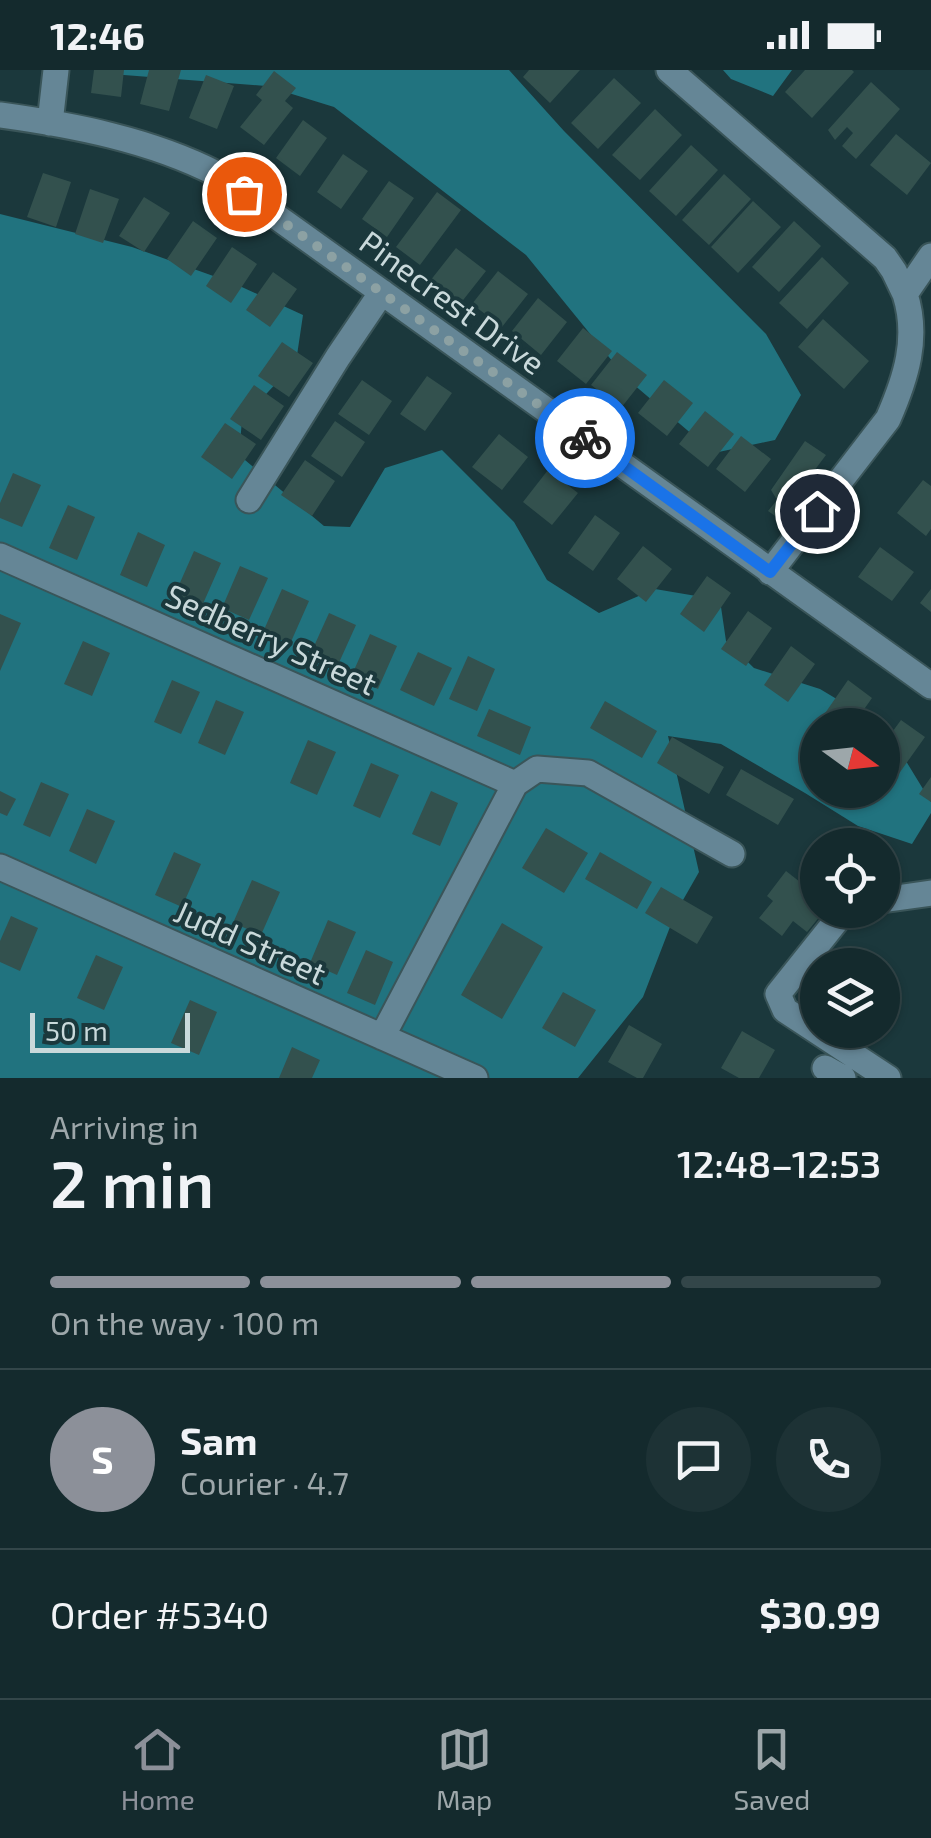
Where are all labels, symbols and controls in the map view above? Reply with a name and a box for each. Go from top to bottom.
text: 12:46 [50,12,145,58]
pin [202,152,287,237]
icon: bag [217,167,272,222]
street label: Pinecrest Drive [353,222,553,381]
courier [535,388,635,488]
icon: bike [558,411,613,466]
pin [775,469,860,554]
icon: home [790,484,845,539]
street label: Sedberry Street [160,575,383,702]
north arrow [800,708,900,808]
map controls [800,708,900,1048]
button: locate [800,828,900,928]
street label: Judd Street [169,891,332,991]
button: layers [800,948,900,1048]
scale bar [30,1008,190,1053]
text: 50 m [45,1013,108,1047]
text: Arriving in [50,1107,199,1145]
text: 12:48–12:53 [677,1140,881,1186]
text: 2 min [50,1143,214,1221]
text: On the way · 100 m [50,1303,319,1341]
button: chat [646,1407,751,1512]
button: phone [776,1407,881,1512]
text: Sam [180,1417,257,1463]
text: S [91,1436,114,1482]
text: Courier · 4.7 [180,1463,349,1501]
text: Order #5340 [50,1591,269,1637]
text: $30.99 [759,1591,881,1637]
tab: Home [121,1722,195,1816]
tab: Map [436,1722,492,1816]
tab: Saved [734,1722,810,1816]

